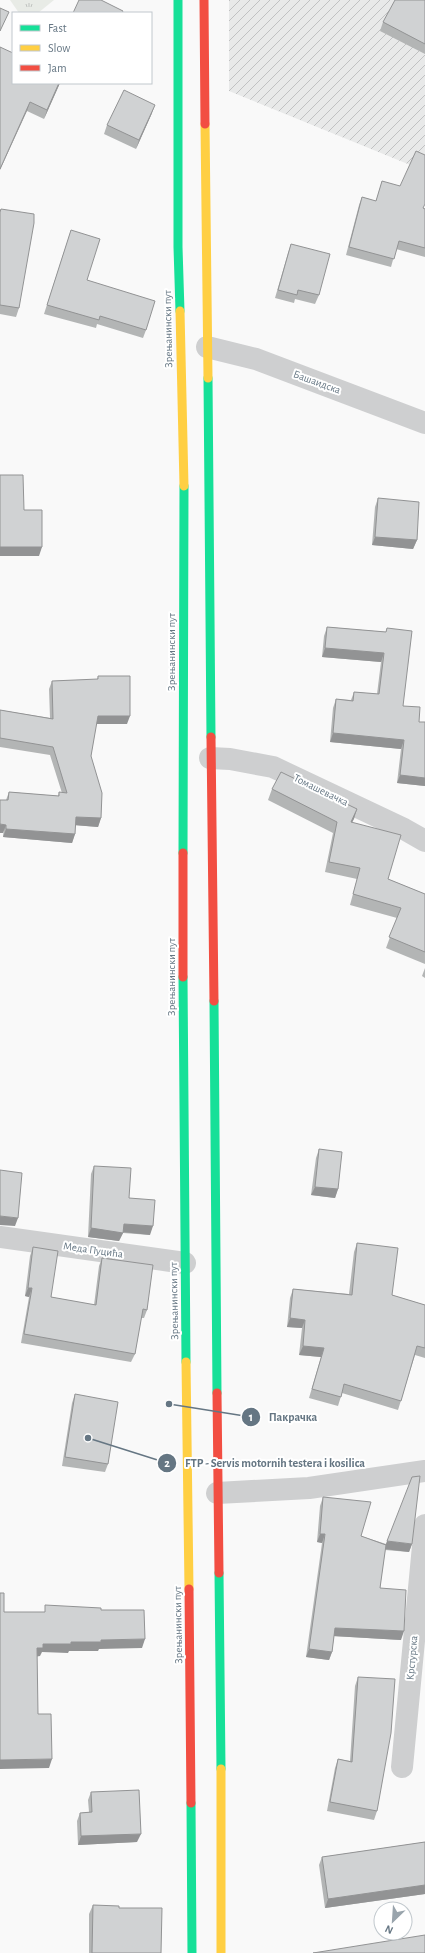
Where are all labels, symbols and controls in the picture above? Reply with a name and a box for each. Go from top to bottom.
legend [12,12,152,84]
text: Fast [48,22,67,34]
text: Slow [48,42,70,54]
text: Jam [48,62,67,74]
street label: Зрењанински пут [162,290,174,368]
street label: Башаидска [292,368,342,396]
street label: Зрењанински пут [166,613,177,691]
street label: Томашевачка [292,772,350,808]
street label: Зрењанински пут [166,938,177,1016]
street label: Меда Пуцића [62,1240,124,1260]
street label: Зрењанински пут [168,1262,180,1340]
callout: Пакрачка [241,1405,325,1429]
text: 1 [249,1411,253,1423]
text: Пакрачка [269,1411,318,1423]
callout: FTP - Servis motornih testera i kosilica [157,1451,373,1475]
text: 2 [164,1457,170,1469]
text: FTP - Servis motornih testera i kosilica [185,1457,365,1469]
street label: Зрењанински пут [172,1586,184,1664]
street label: Крстурска [405,1635,419,1681]
north arrow [373,1901,413,1941]
text: N [383,1923,395,1936]

